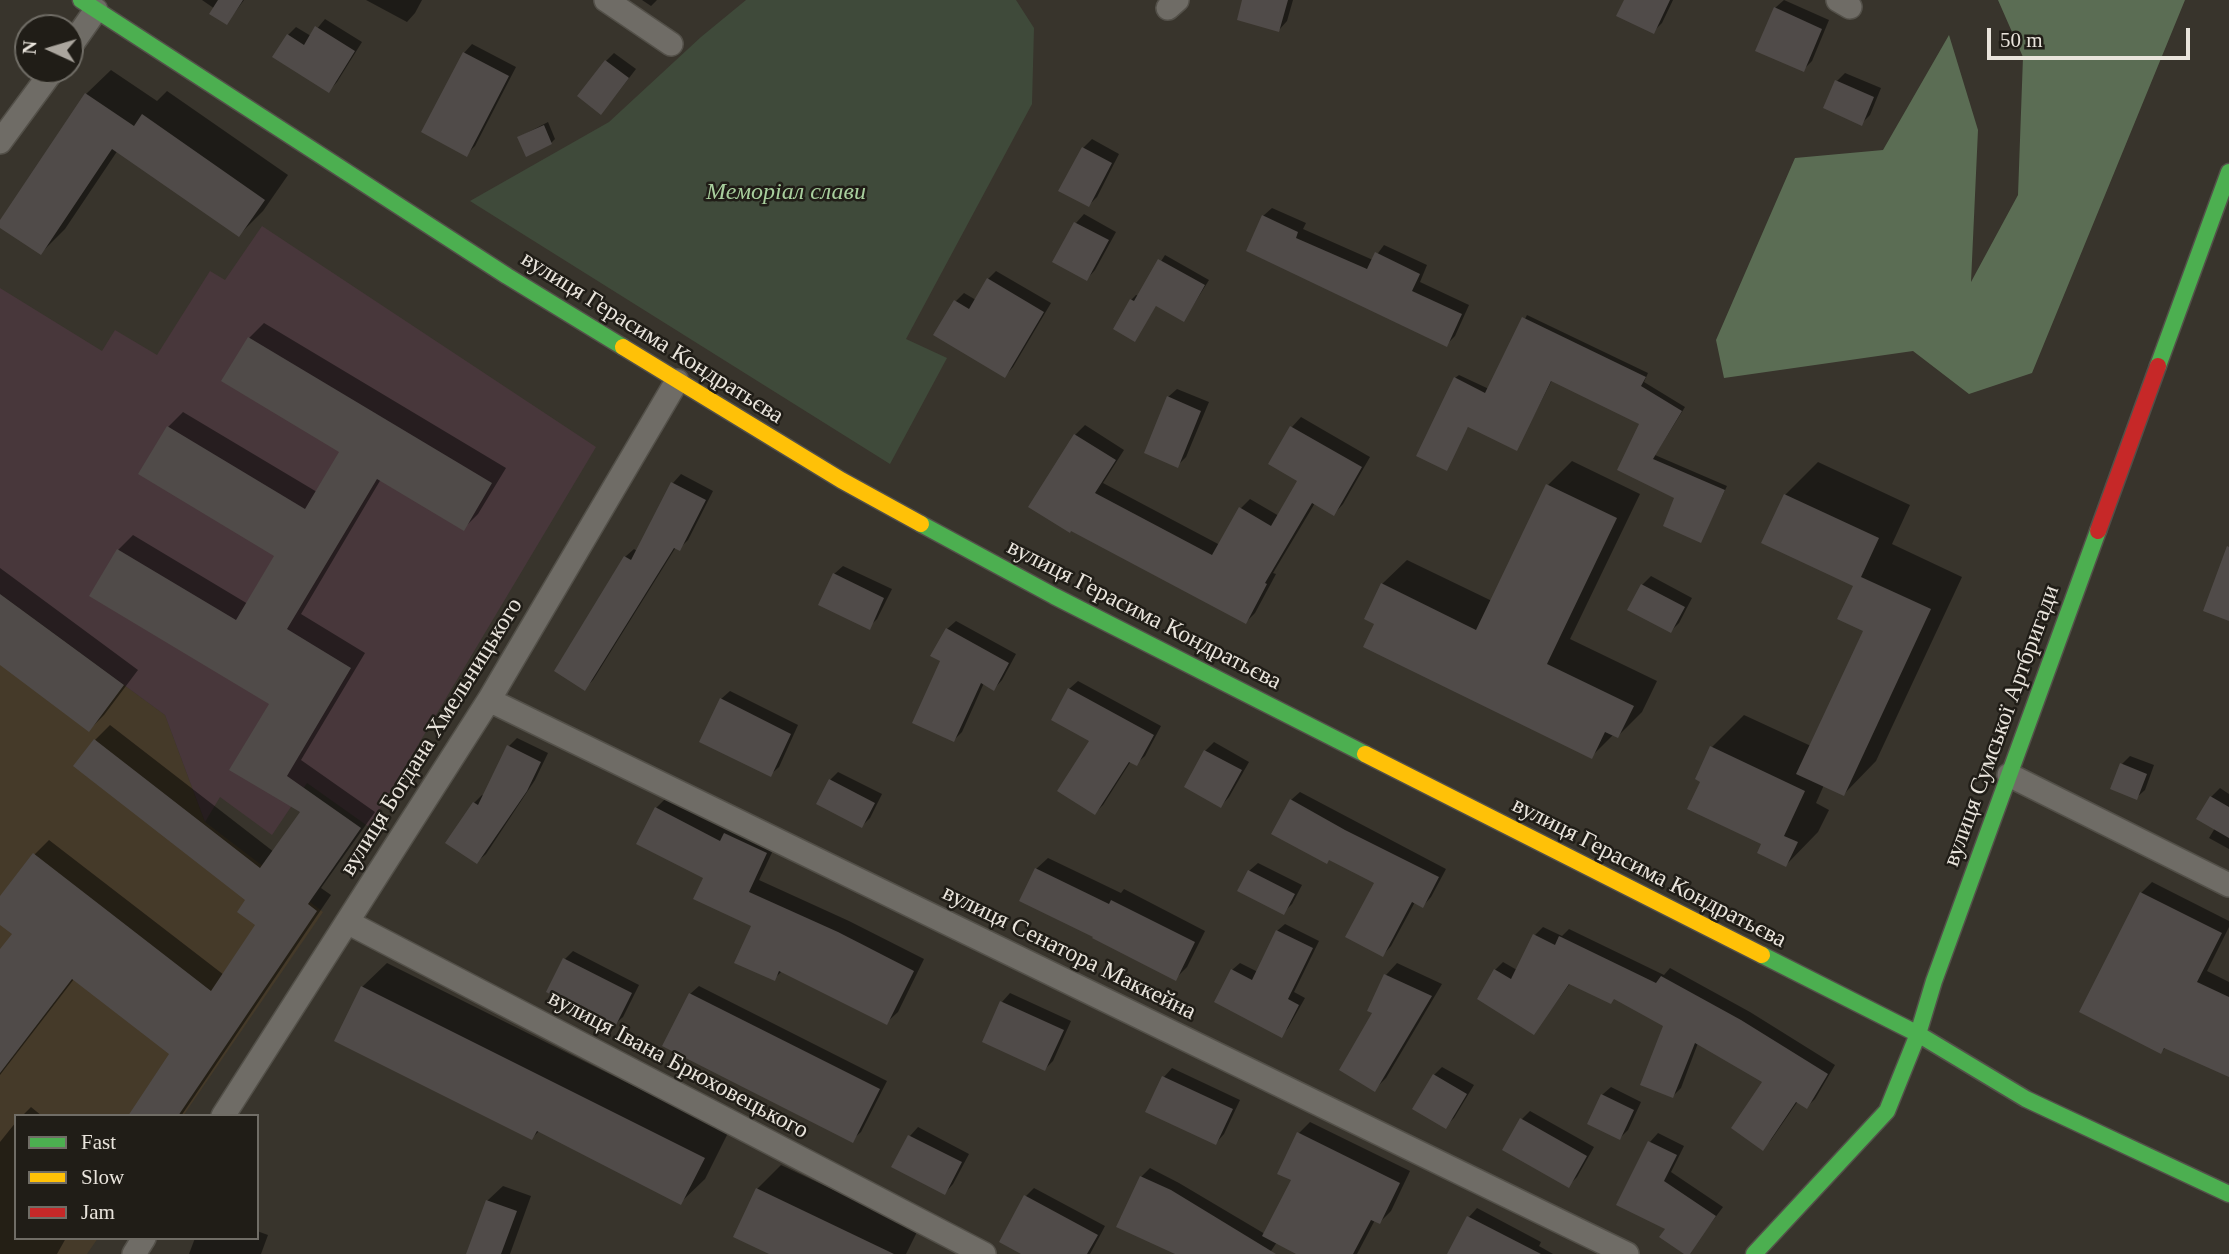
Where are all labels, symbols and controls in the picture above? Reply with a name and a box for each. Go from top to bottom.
north arrow [14,14,84,84]
scale bar [1991,14,2194,58]
text: 50 m [2000,28,2043,52]
text: N [19,40,41,55]
park label: Меморіал слави [706,179,866,207]
street label: вулиця Герасима Кондратьєва [515,245,789,431]
street label: вулиця Герасима Кондратьєва [1002,533,1286,697]
street label: вулиця Сумської Артбригади [1938,581,2066,871]
street label: вулиця Богдана Хмельницького [334,593,530,881]
street label: вулиця Герасима Кондратьєва [1507,791,1791,955]
street label: вулиця Сенатора Маккейна [938,879,1200,1027]
street label: вулиця Івана Брюховецького [543,984,813,1146]
legend [14,1114,259,1240]
text: Fast [81,1130,116,1154]
text: Slow [81,1165,124,1189]
text: Jam [81,1200,115,1224]

